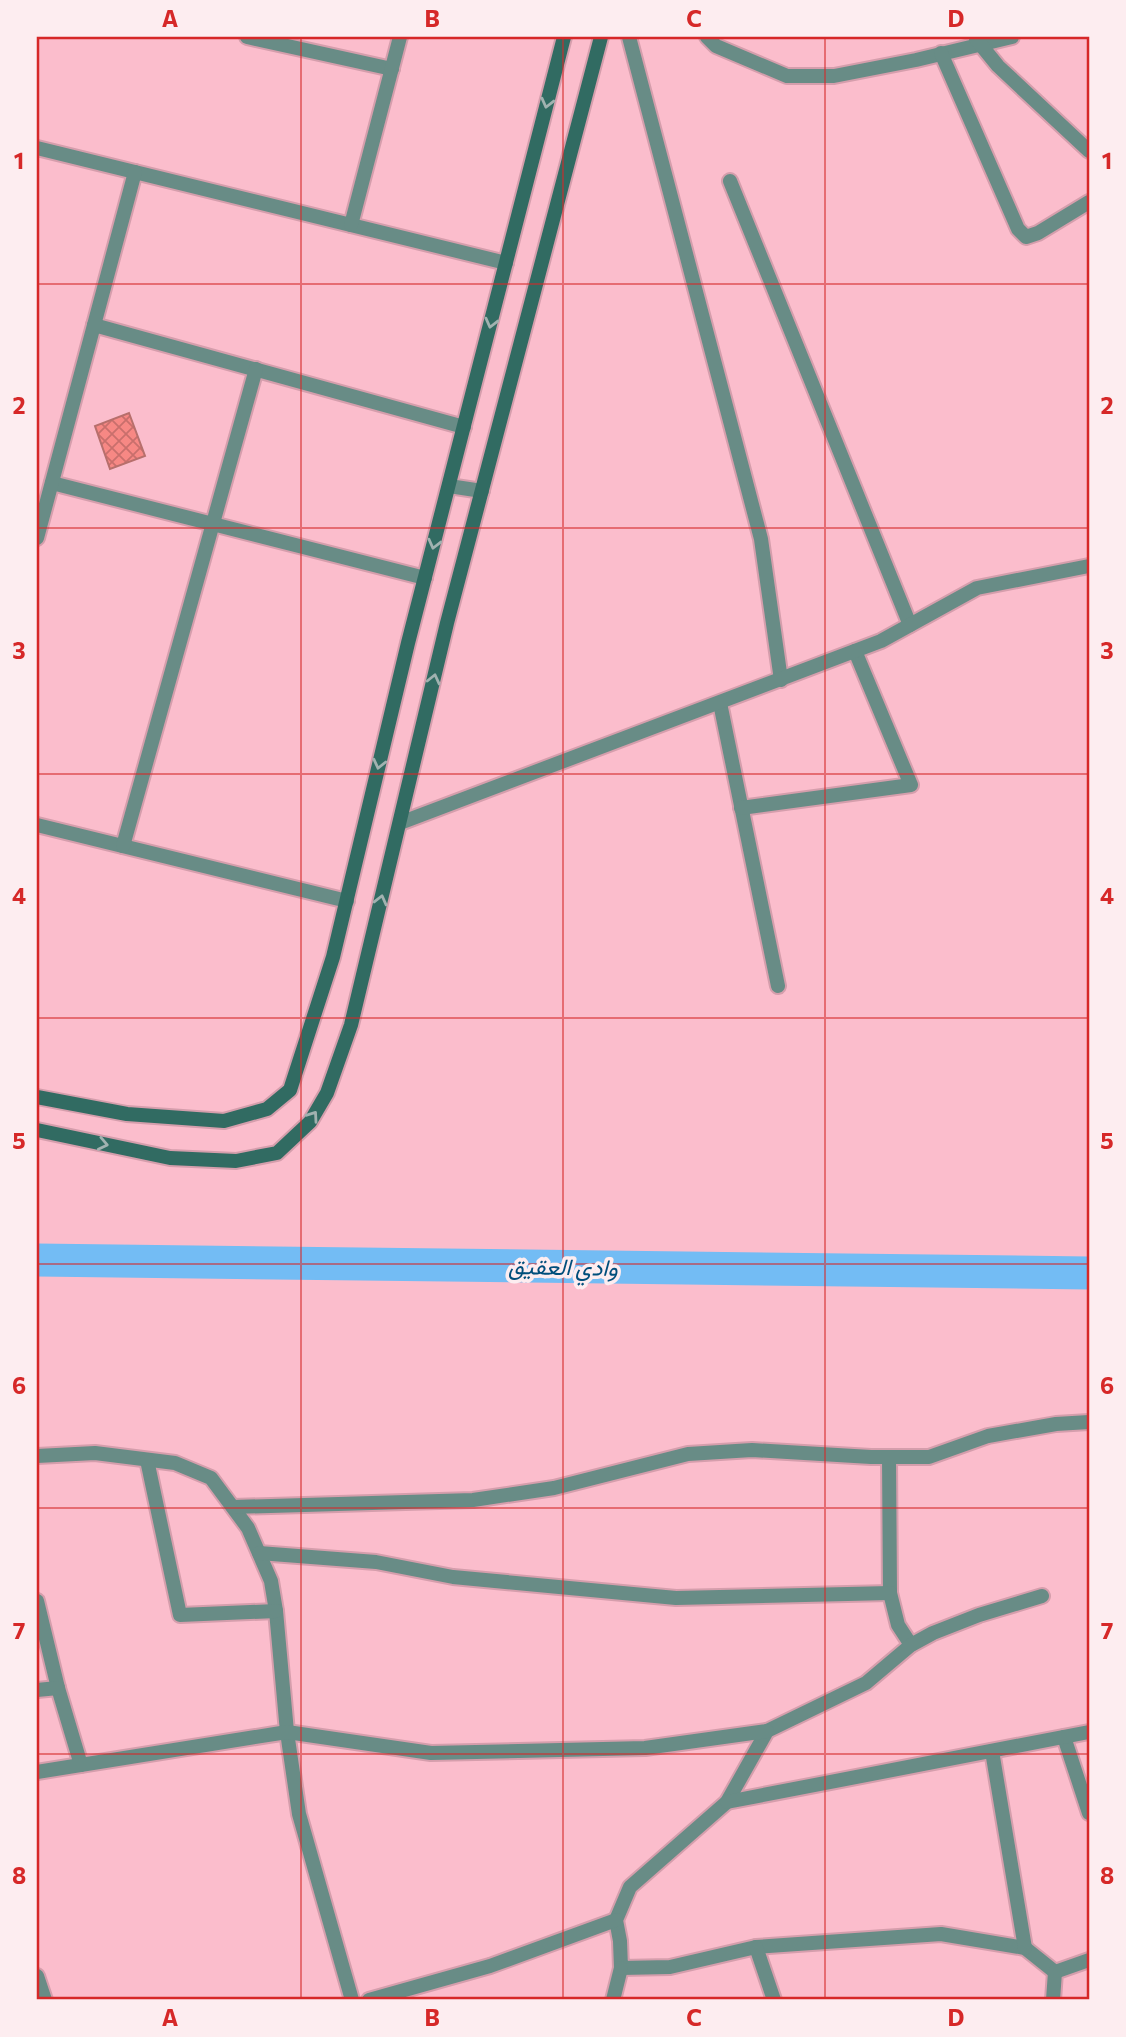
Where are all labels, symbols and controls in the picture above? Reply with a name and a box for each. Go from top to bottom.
text: A [162,4,179,32]
text: B [424,4,440,32]
text: C [686,4,702,32]
text: D [948,4,965,32]
one-way arrow [541,97,555,109]
text: 1 [14,146,24,174]
text: 1 [1102,146,1112,174]
one-way arrow [485,317,499,329]
text: 2 [12,391,26,419]
text: 2 [1100,391,1114,419]
one-way arrow [428,537,442,549]
text: 3 [12,636,26,664]
text: 3 [1100,636,1114,664]
one-way arrow [426,673,440,685]
one-way arrow [373,758,388,770]
text: 4 [12,881,26,909]
text: 4 [1100,881,1114,909]
one-way arrow [373,895,387,907]
one-way arrow [305,1111,317,1124]
text: 5 [12,1126,26,1154]
text: 5 [1100,1126,1114,1154]
one-way arrow [97,1136,109,1151]
water label: وادي العقيق [508,1251,618,1287]
text: 6 [12,1371,26,1399]
text: 6 [1100,1371,1114,1399]
text: 7 [13,1616,25,1644]
text: 7 [1101,1616,1113,1644]
text: 8 [12,1861,26,1889]
text: 8 [1100,1861,1114,1889]
text: A [162,2003,179,2031]
text: B [424,2003,440,2031]
text: C [686,2003,702,2031]
text: D [948,2003,965,2031]

